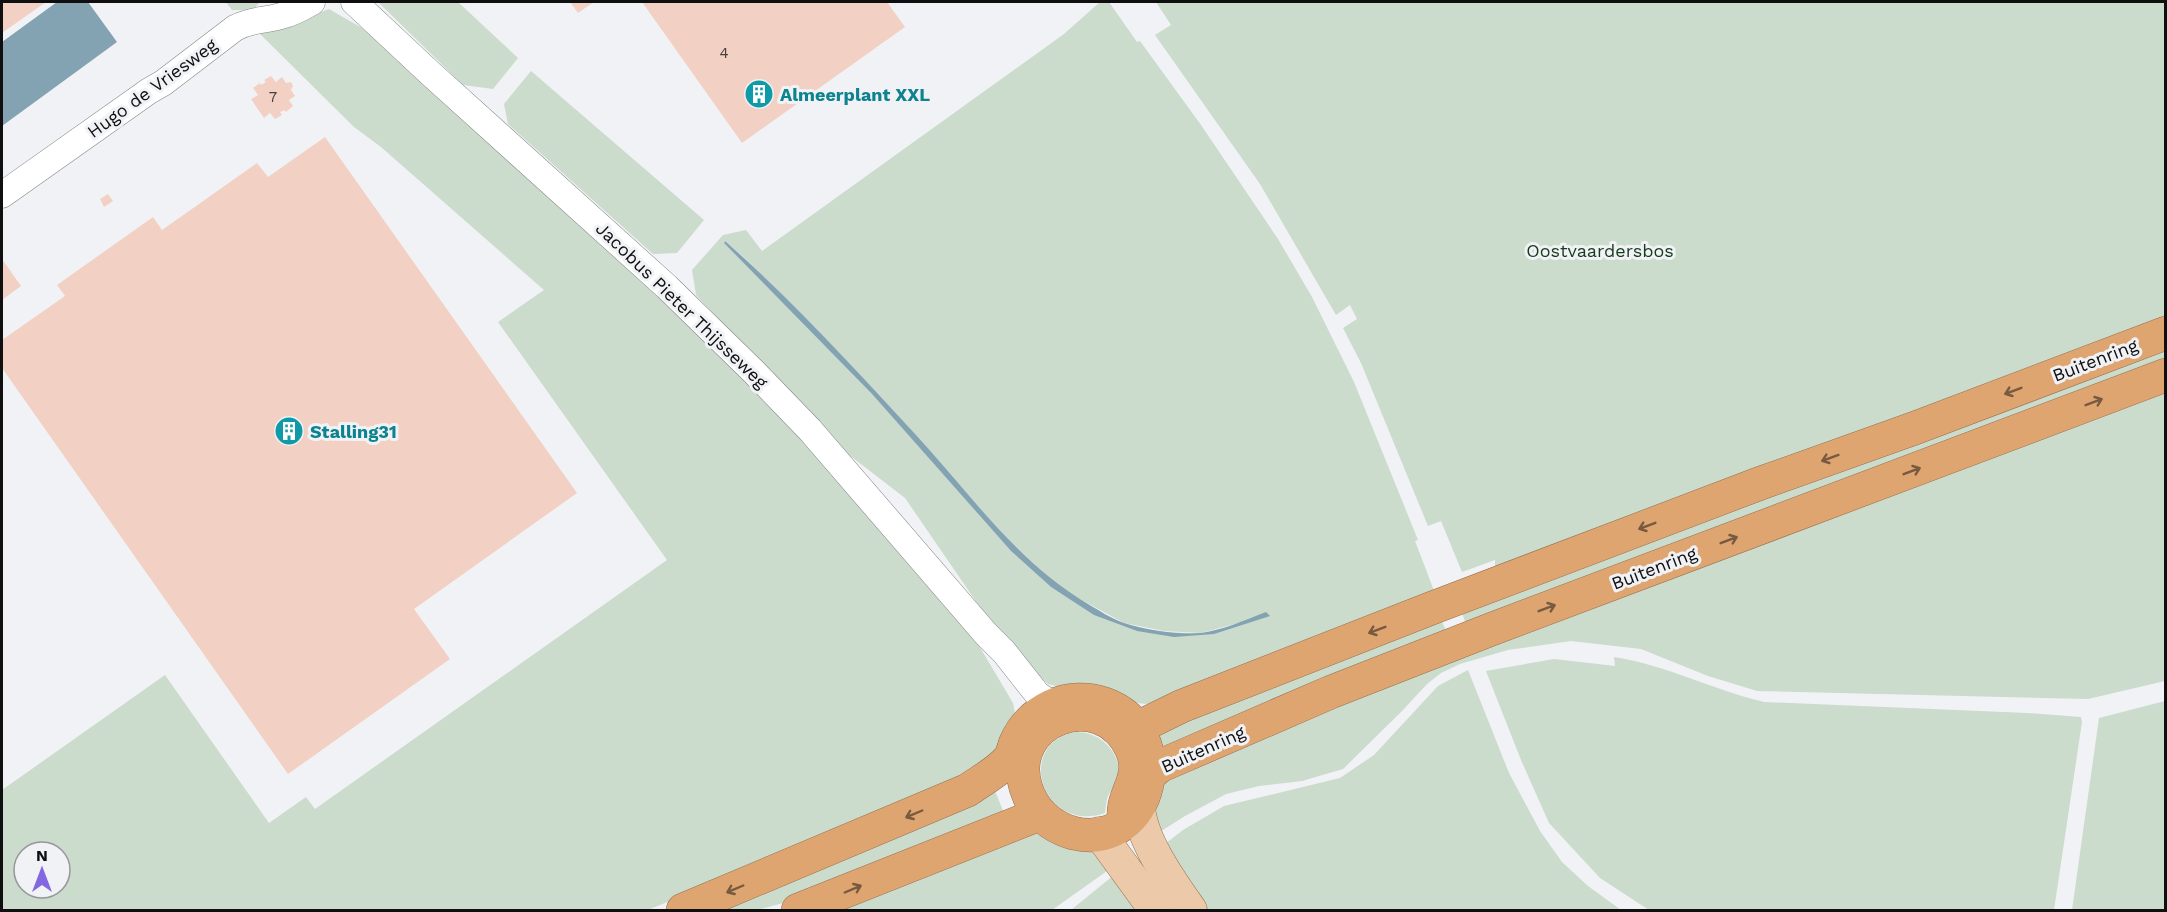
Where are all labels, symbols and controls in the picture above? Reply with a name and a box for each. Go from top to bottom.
street label: Hugo de Vriesweg [83,34,221,142]
house number: 4 [719,44,729,62]
building icon: Almeerplant XXL [743,78,775,110]
place label: Almeerplant XXL [780,84,930,105]
house number: 7 [269,88,277,106]
street label: Jacobus Pieter Thijsseweg [592,217,772,393]
park label: Oostvaardersbos [1526,240,1674,261]
street label: Buitenring [2049,334,2141,386]
one-way arrow [2004,386,2022,397]
one-way arrow [2084,396,2103,407]
building icon: Stalling31 [273,415,305,447]
place label: Stalling31 [310,421,397,442]
one-way arrow [1821,454,1840,465]
one-way arrow [1902,465,1920,476]
one-way arrow [1639,522,1657,533]
one-way arrow [1719,533,1738,544]
street label: Buitenring [1608,542,1700,594]
one-way arrow [1537,602,1555,613]
one-way arrow [1368,625,1387,636]
street label: Buitenring [1158,721,1249,777]
one-way arrow [906,808,924,820]
north arrow [12,840,72,900]
text: N [36,846,48,865]
one-way arrow [843,883,861,894]
one-way arrow [726,884,744,895]

